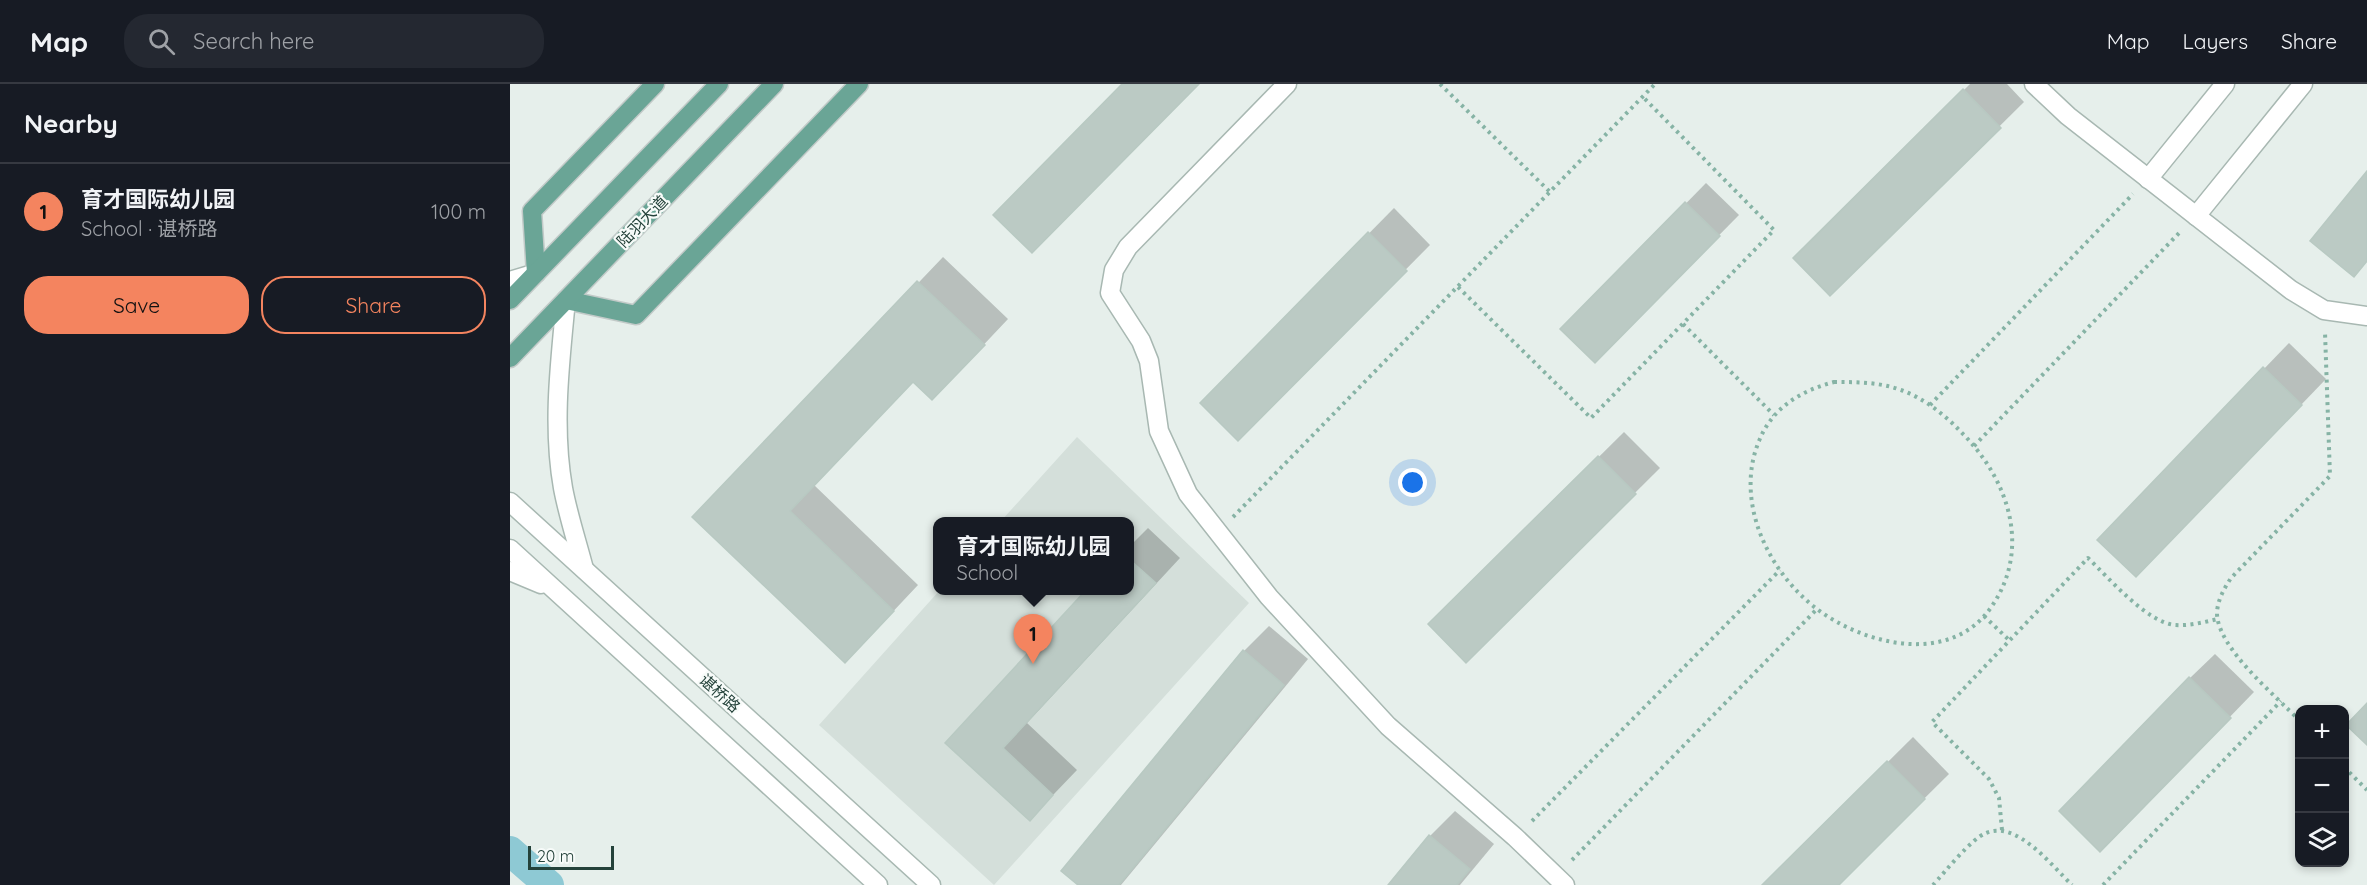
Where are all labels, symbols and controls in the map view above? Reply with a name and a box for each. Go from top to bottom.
search box [124,14,544,68]
text: Map [30,24,88,59]
icon: search [145,25,178,58]
text: Search here [193,27,315,55]
text: Map [2107,28,2150,54]
text: Layers [2183,28,2248,54]
text: Share [2281,28,2337,54]
text: Nearby [24,107,118,140]
text: 育才国际幼儿园 [81,185,235,213]
street label: 陆羽大道 [613,191,671,251]
text: 1 [40,199,47,224]
text: 100 m [431,199,486,224]
text: School · 谌桥路 [81,216,218,241]
button: Save [24,276,249,334]
button: Share [261,276,486,334]
your location [1398,468,1427,497]
popup [933,517,1134,595]
text: 育才国际幼儿园 [956,532,1111,560]
text: School [956,560,1018,585]
pin: 1 [1014,614,1052,664]
street label: 谌桥路 [695,670,745,716]
map controls [2295,705,2349,867]
button: + [2295,705,2349,759]
button: − [2295,759,2349,813]
button: layers [2295,813,2349,867]
scale bar [528,843,614,870]
text: 20 m [537,846,574,866]

